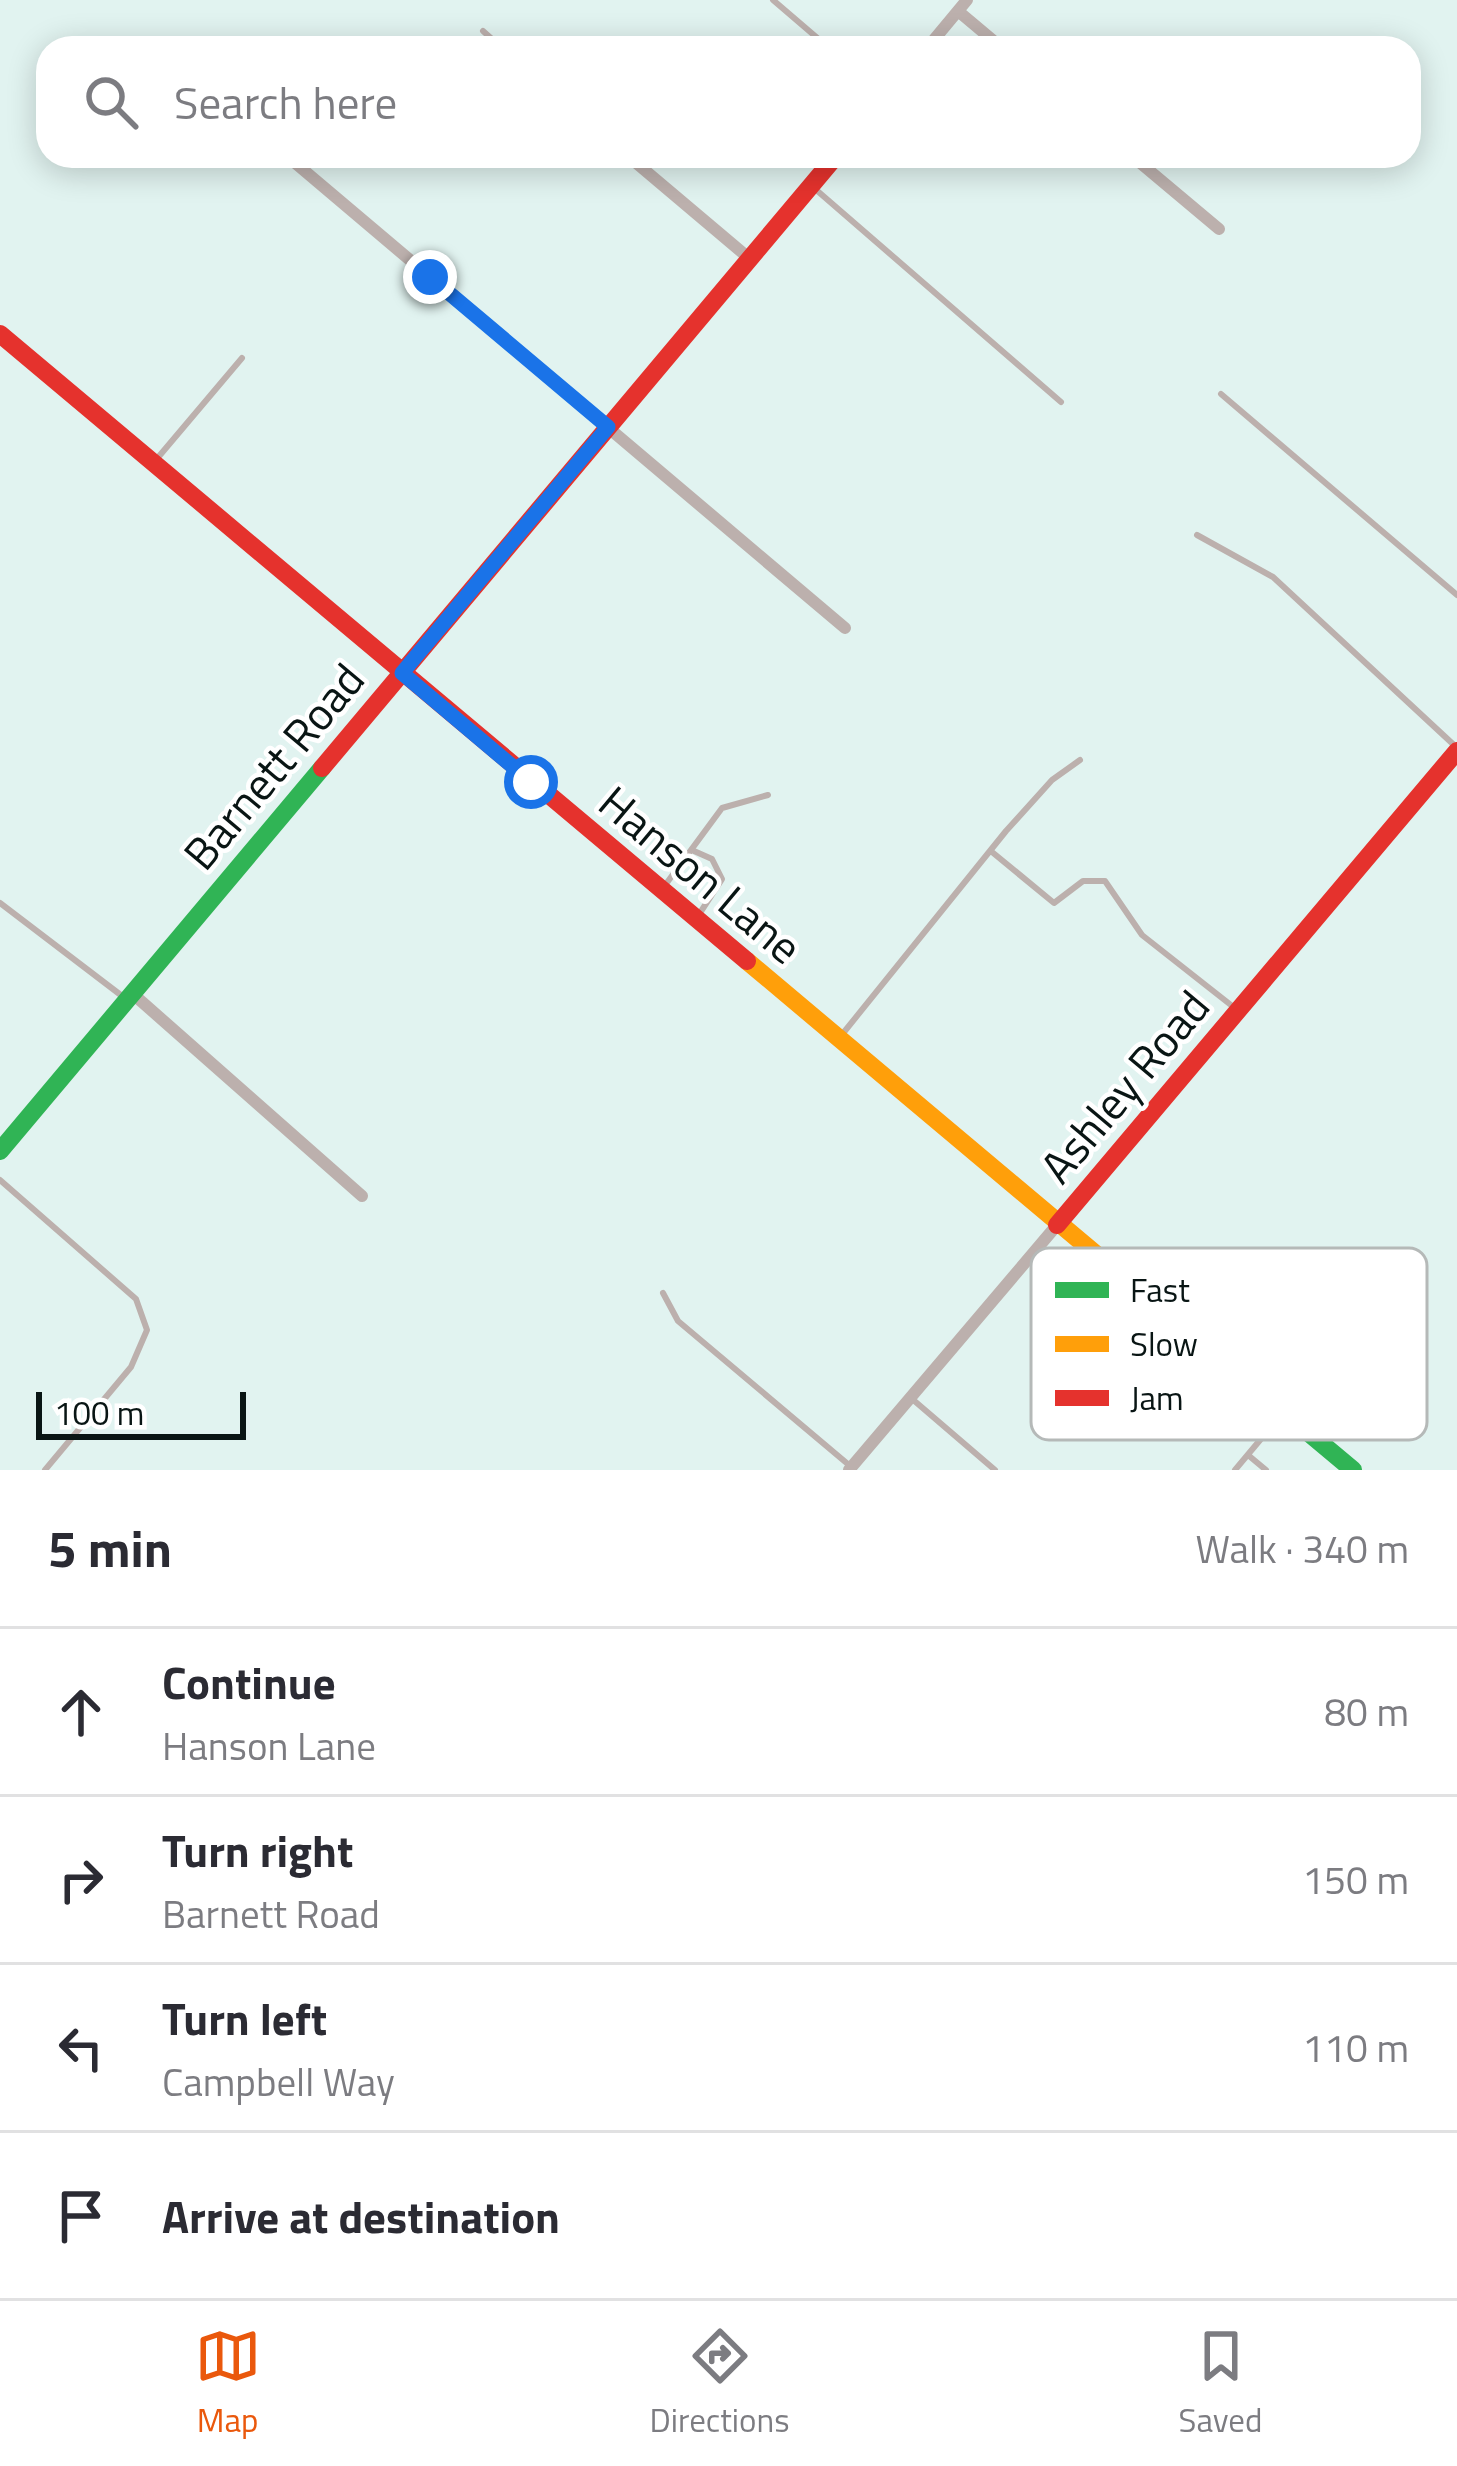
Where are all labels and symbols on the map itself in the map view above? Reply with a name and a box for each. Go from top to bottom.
route end [403,250,457,304]
street label: Barnett Road [166,648,380,884]
route start [504,755,558,809]
street label: Hanson Lane [585,769,817,979]
street label: Ashley Road [1023,975,1225,1197]
legend [1031,1248,1427,1440]
text: Fast [1130,1265,1190,1315]
text: Slow [1130,1319,1198,1369]
text: Jam [1130,1373,1184,1423]
scale bar [36,1386,246,1439]

